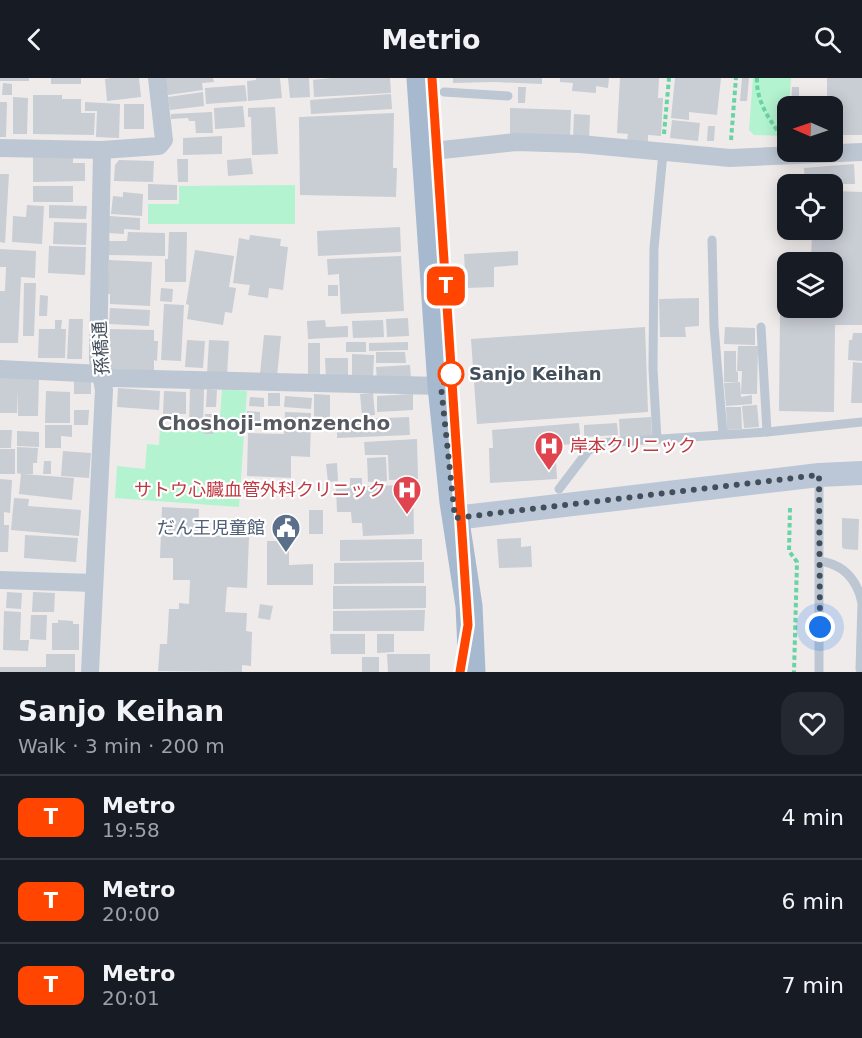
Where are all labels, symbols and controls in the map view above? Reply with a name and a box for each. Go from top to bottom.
icon: back [18,23,51,56]
icon: search [811,23,844,56]
text: Metrio [381,24,481,55]
north arrow [777,96,843,162]
map controls [777,96,843,318]
button: locate [777,174,843,240]
button: layers [777,252,843,318]
line badge: T [426,266,466,306]
text: T [439,274,453,298]
street label: 孫橋通 [89,321,112,376]
marker: Sanjo Keihan [438,361,464,387]
place label: Sanjo Keihan [469,363,602,384]
district label: Choshoji-monzencho [158,411,390,435]
hospital icon: 岸本クリニック [533,430,565,472]
place label: 岸本クリニック [570,435,696,456]
hospital icon: サトウ心臓血管外科クリニック [391,474,423,516]
place label: サトウ心臓血管外科クリニック [134,479,386,500]
public building icon: だん王児童館 [270,512,302,554]
place label: だん王児童館 [157,517,265,538]
your location [805,612,835,642]
button: heart [781,692,844,755]
text: Sanjo Keihan [18,695,224,728]
text: Walk · 3 min · 200 m [18,734,225,758]
text: Metro [102,793,175,818]
text: T [44,805,58,829]
text: 4 min [782,805,844,830]
text: 19:58 [102,818,160,842]
text: Metro [102,877,175,902]
text: T [44,889,58,913]
text: 6 min [782,889,844,914]
text: 20:00 [102,902,160,926]
text: Metro [102,961,175,986]
text: T [44,973,58,997]
text: 7 min [782,973,844,998]
text: 20:01 [102,986,160,1010]

